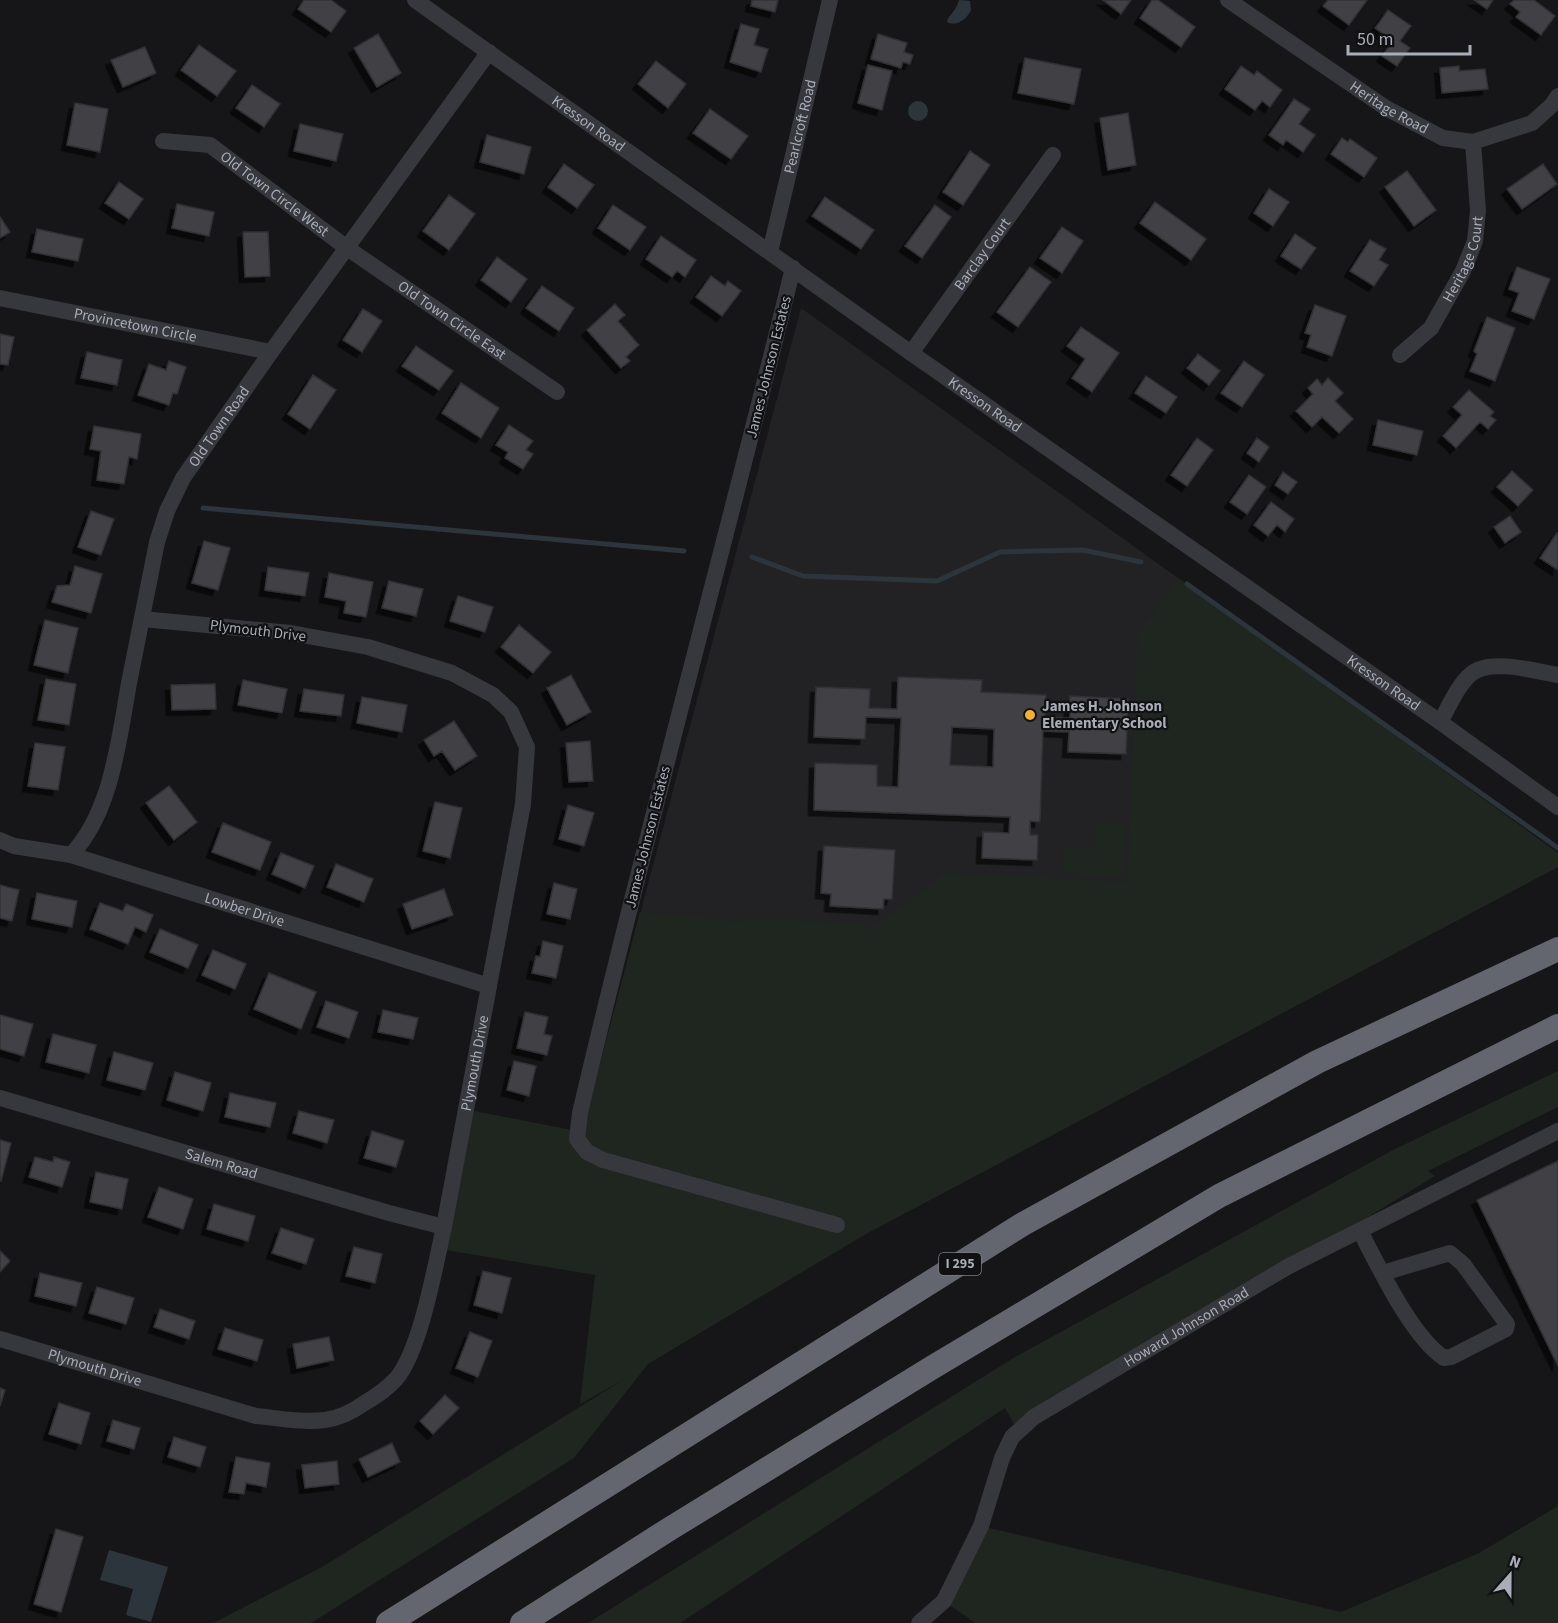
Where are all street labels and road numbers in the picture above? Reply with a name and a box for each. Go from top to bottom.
street label: Heritage Road [1346,76,1432,139]
street label: Pearlcroft Road [779,77,821,176]
street label: Kresson Road [548,90,629,157]
street label: Old Town Circle West [216,146,333,241]
street label: Barclay Court [949,213,1015,294]
street label: Heritage Court [1437,215,1488,306]
street label: Old Town Circle East [394,275,511,365]
street label: James Johnson Estates [741,294,797,440]
street label: Provincetown Circle [72,302,199,347]
street label: Kresson Road [944,372,1026,438]
street label: Old Town Road [183,382,255,471]
street label: Plymouth Drive [209,615,307,647]
street label: Kresson Road [1343,650,1425,716]
street label: James Johnson Estates [620,764,676,910]
street label: Lowber Drive [202,887,287,932]
street label: Plymouth Drive [455,1014,494,1113]
street label: Salem Road [183,1143,260,1184]
road number: I 295 [939,1253,981,1275]
street label: Howard Johnson Road [1120,1282,1253,1372]
street label: Plymouth Drive [45,1344,144,1392]

